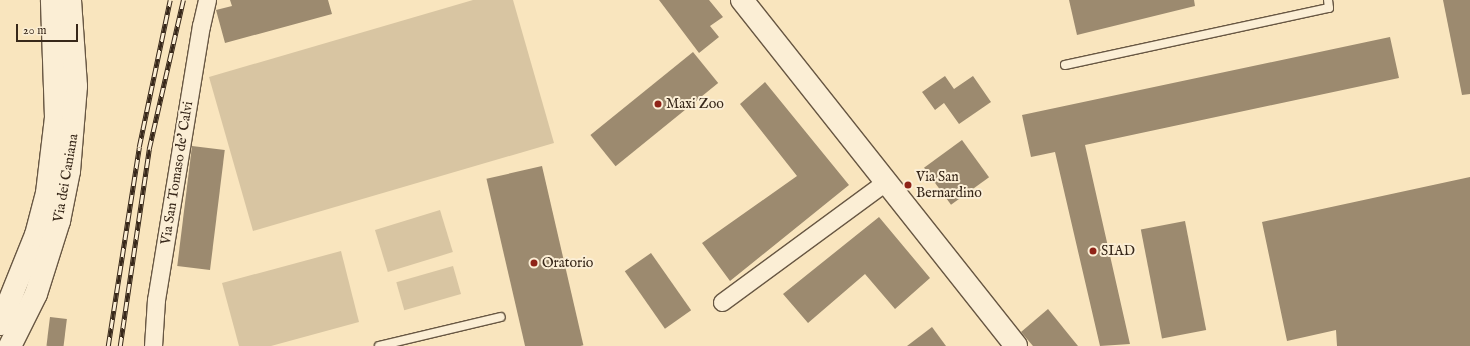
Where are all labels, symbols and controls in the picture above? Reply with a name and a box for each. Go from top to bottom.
scale bar [18,16,80,42]
text: 20 m [23,23,46,38]
place label: Maxi Zoo [666,96,724,112]
marker: Maxi Zoo [653,99,663,109]
street label: Via San Tomaso de' Calvi [157,100,197,246]
street label: Via dei Caniana [50,132,82,224]
place label: Via San Bernardino [916,169,982,202]
marker: Via San Bernardino [903,180,913,190]
place label: SIAD [1101,243,1135,259]
marker: SIAD [1088,246,1098,256]
place label: Oratorio [542,255,593,271]
marker: Oratorio [529,258,539,268]

